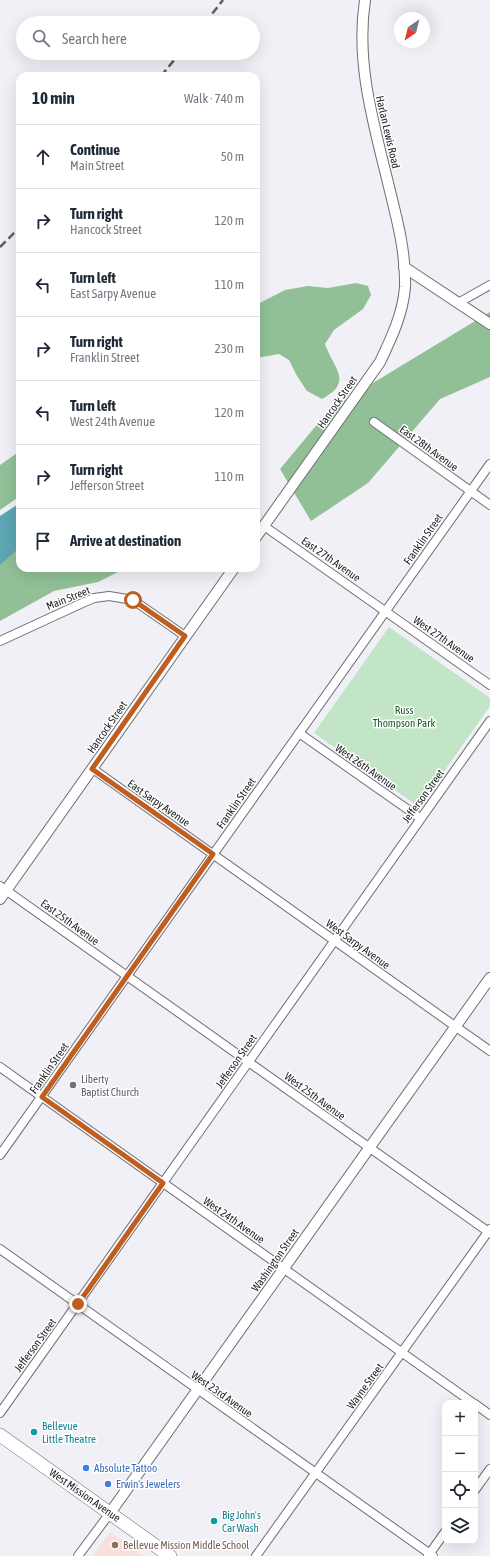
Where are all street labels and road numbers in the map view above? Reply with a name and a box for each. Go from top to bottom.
street label: Harlan Lewis Road [374,94,402,170]
street label: Hancock Street [315,374,359,430]
street label: East 28th Avenue [397,423,461,473]
street label: Franklin Street [401,511,445,567]
street label: East 27th Avenue [299,534,363,584]
street label: Main Street [44,584,92,612]
street label: West 27th Avenue [411,613,477,665]
street label: Hancock Street [85,699,129,755]
street label: West 26th Avenue [333,741,399,793]
street label: Jefferson Street [400,767,446,825]
street label: Franklin Street [214,775,258,831]
street label: East Sarpy Avenue [126,777,192,829]
street label: East 25th Avenue [38,897,102,947]
street label: West Sarpy Avenue [324,917,392,971]
street label: Jefferson Street [213,1032,259,1090]
street label: Franklin Street [27,1040,71,1096]
street label: West 25th Avenue [282,1070,348,1122]
street label: West 24th Avenue [201,1194,267,1246]
street label: Washington Street [249,1226,301,1294]
street label: Jefferson Street [12,1316,58,1374]
street label: Wayne Street [344,1361,386,1411]
street label: West 23rd Avenue [189,1368,255,1420]
street label: West Mission Avenue [47,1466,123,1524]

